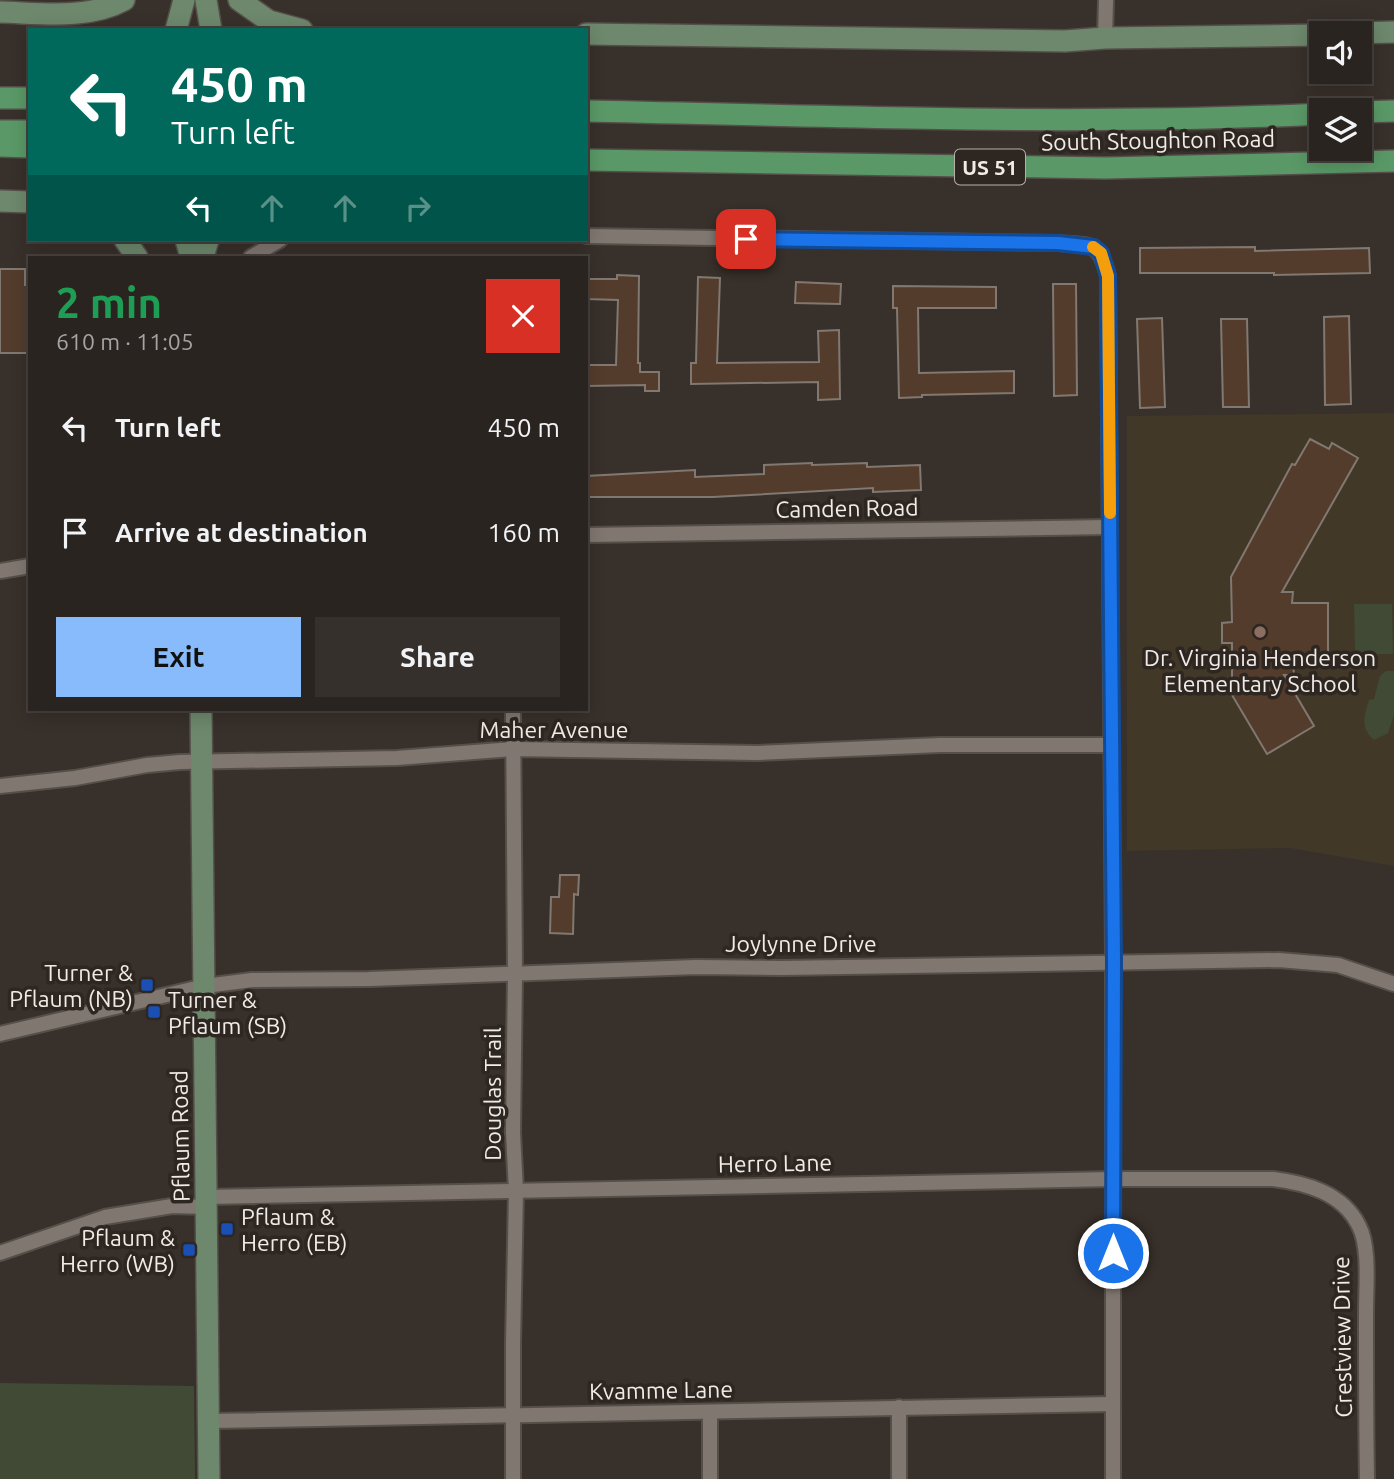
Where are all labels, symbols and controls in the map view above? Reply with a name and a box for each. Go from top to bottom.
map controls [1309,21,1372,161]
button: sound [1309,21,1372,84]
icon: left [56,56,147,147]
text: 450 m [171,56,308,111]
button: layers [1309,98,1372,161]
text: Turn left [171,114,295,150]
street label: South Stoughton Road [1041,125,1275,155]
road number: US 51 [955,150,1025,184]
icon: left [180,189,218,227]
icon: ahead [253,189,291,227]
icon: ahead [326,189,364,227]
icon: right [399,189,437,227]
pin [716,209,776,269]
icon: arrive [727,220,765,258]
text: 2 min [56,279,162,326]
button: close [486,279,560,353]
text: 610 m · 11:05 [56,329,194,354]
icon: left [56,409,94,447]
text: Turn left [115,413,221,442]
text: 450 m [488,413,560,442]
street label: Camden Road [775,494,919,522]
icon: arrive [56,514,94,552]
text: Arrive at destination [115,518,368,547]
text: 160 m [488,518,560,547]
button: Exit [56,617,301,697]
button: Share [315,617,560,697]
marker: Dr. Virginia Henderson Elementary School [1252,624,1268,640]
place label: Dr. Virginia Henderson Elementary School [1144,645,1376,696]
street label: Maher Avenue [479,717,629,742]
street label: Joylynne Drive [725,931,877,956]
place label: Turner & Pflaum (NB) [9,960,133,1012]
marker: Turner & Pflaum (NB) [139,977,155,993]
place label: Turner & Pflaum (SB) [168,987,287,1039]
marker: Turner & Pflaum (SB) [146,1004,162,1020]
street label: Douglas Trail [480,1027,505,1161]
street label: Pflaum Road [166,1070,194,1202]
street label: Herro Lane [718,1150,832,1176]
place label: Pflaum & Herro (EB) [241,1204,348,1256]
position arrow [1076,1216,1150,1290]
marker: Pflaum & Herro (EB) [219,1221,235,1237]
place label: Pflaum & Herro (WB) [60,1225,175,1277]
marker: Pflaum & Herro (WB) [181,1242,197,1258]
street label: Crestview Drive [1328,1256,1356,1418]
street label: Kvamme Lane [589,1376,733,1404]

